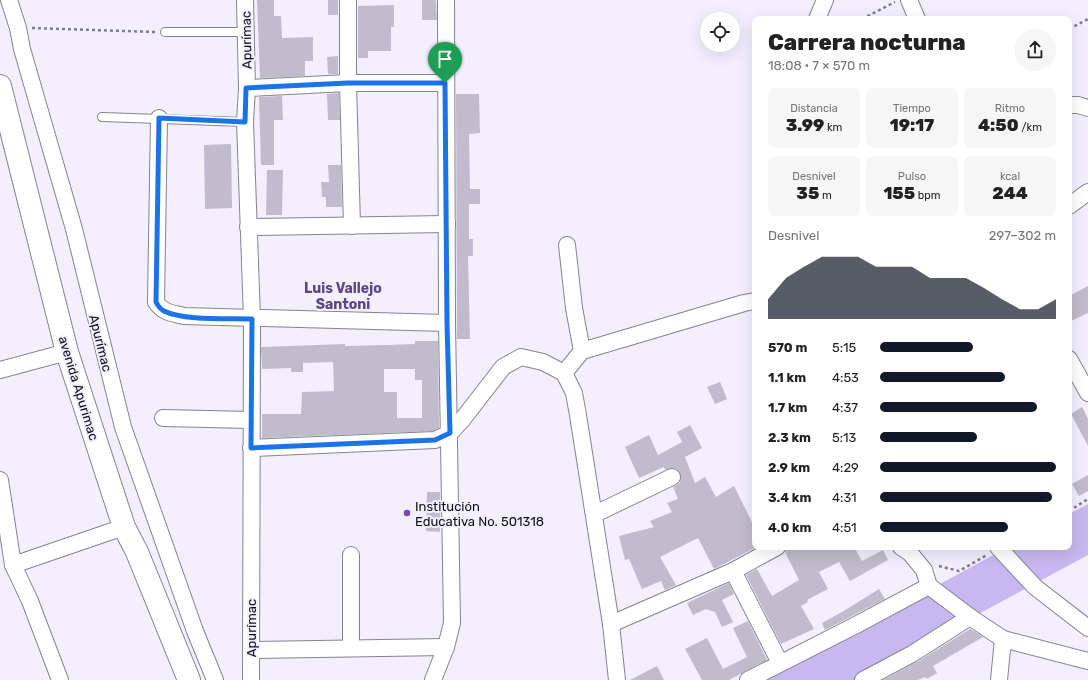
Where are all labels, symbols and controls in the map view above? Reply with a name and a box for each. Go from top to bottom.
street label: Apurímac [238,11,255,69]
map controls [700,12,740,52]
button: locate [700,12,740,52]
text: Carrera nocturna [768,29,966,56]
button: share [1014,29,1056,71]
pin [428,42,462,83]
icon: arrive [434,48,456,70]
text: 18:08 · 7 × 570 m [768,58,870,73]
text: Distancia [790,102,838,115]
text: Tiempo [893,102,931,115]
text: Ritmo [995,102,1025,115]
text: 3.99 [786,115,824,135]
text: 19:17 [890,115,934,135]
text: 4:50 [978,115,1019,135]
text: km [824,121,842,134]
text: /km [1019,121,1042,134]
text: Desnivel [792,170,836,183]
text: Pulso [898,170,926,183]
text: kcal [1000,170,1020,183]
text: 35 [796,183,819,203]
text: 155 [883,183,915,203]
text: 244 [992,183,1028,203]
text: m [819,189,832,202]
text: bpm [915,189,941,202]
text: Desnivel [768,228,819,243]
text: 297–302 m [989,228,1056,243]
district label: Luis Vallejo Santoni [304,280,382,313]
street label: Apurímac [86,313,115,373]
street label: avenida Apurimac [56,334,102,442]
text: 570 m [768,340,807,355]
text: 5:15 [832,340,856,355]
text: 1.1 km [768,370,806,385]
text: 4:53 [832,370,859,385]
text: 1.7 km [768,400,808,415]
text: 4:37 [832,400,858,415]
text: 2.3 km [768,430,811,445]
text: 5:13 [832,430,856,445]
text: 2.9 km [768,460,810,475]
text: 4:29 [832,460,859,475]
text: 3.4 km [768,490,811,505]
text: 4:31 [832,490,857,505]
place label: Institución Educativa No. 501318 [415,499,544,529]
marker: Institución Educativa No. 501318 [402,508,412,518]
text: 4.0 km [768,520,812,535]
text: 4:51 [832,520,857,535]
street label: Apurímac [244,599,259,657]

